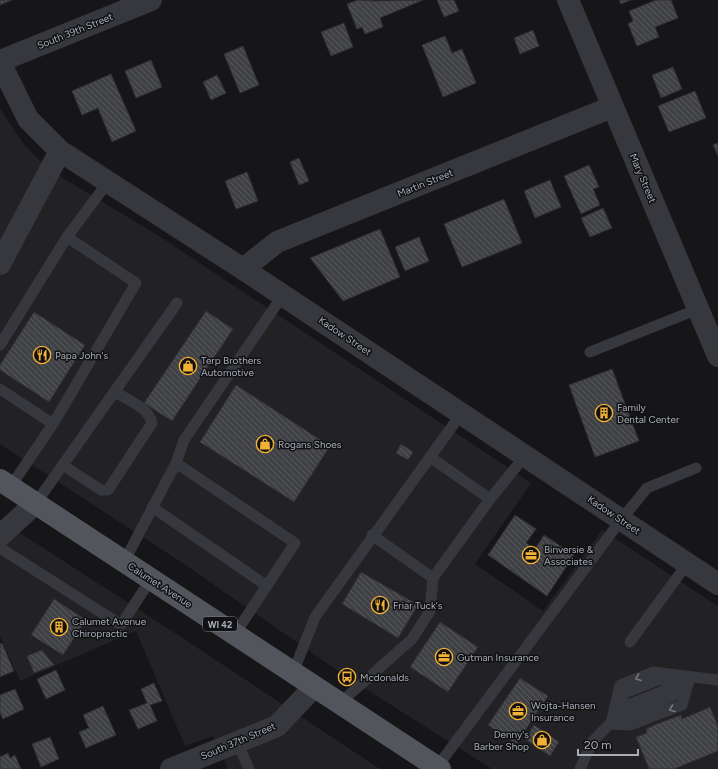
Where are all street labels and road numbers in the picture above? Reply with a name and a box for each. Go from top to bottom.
street label: South 39th Street [35,10,115,52]
street label: Mary Street [627,151,659,205]
street label: Martin Street [395,166,455,200]
street label: Kadow Street [316,314,374,359]
street label: Kadow Street [585,493,643,538]
street label: Calumet Avenue [125,559,195,611]
road number: WI 42 [203,617,237,631]
street label: South 37th Street [199,719,278,763]

